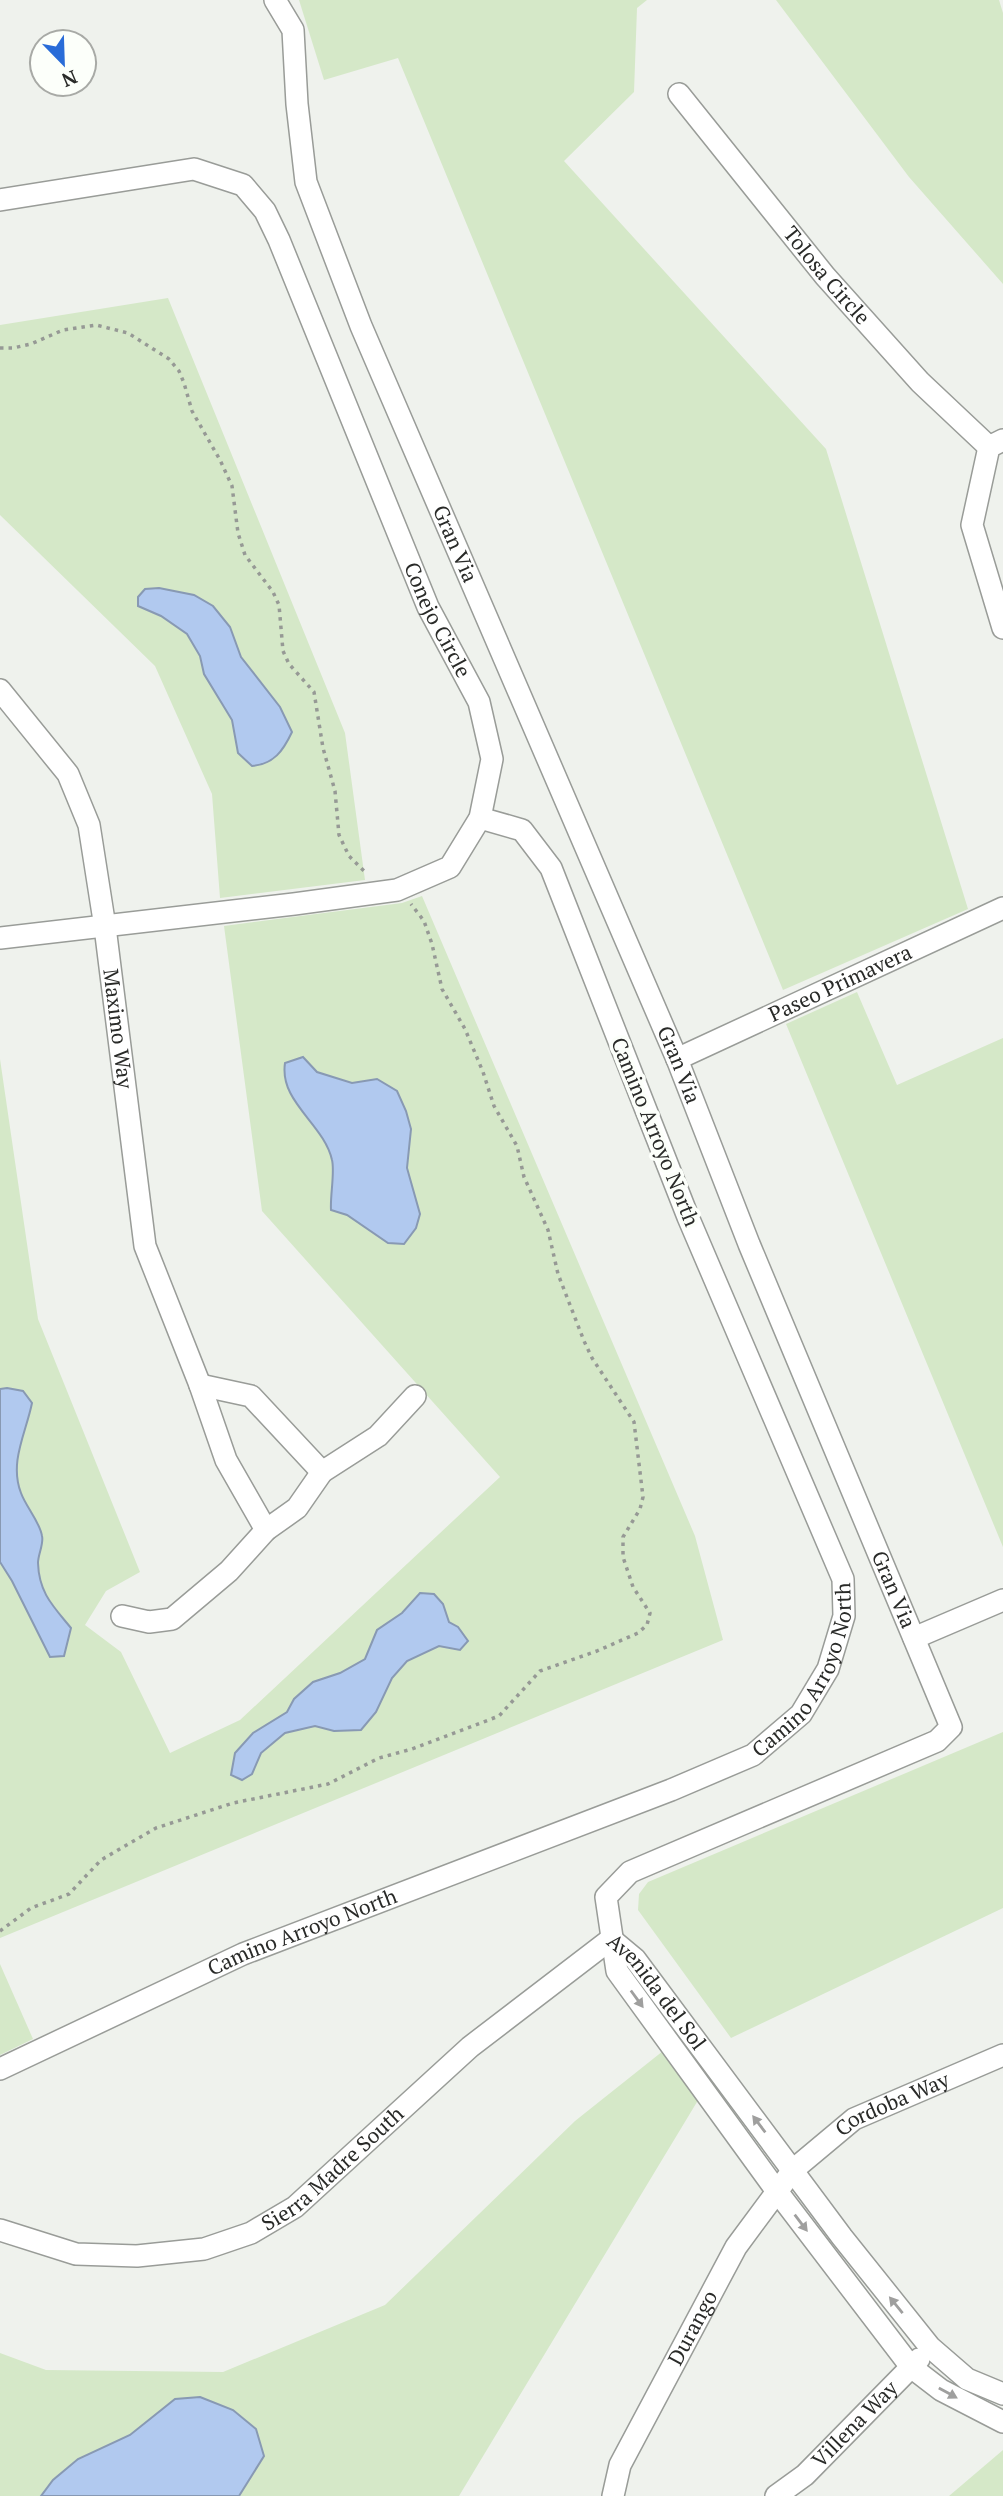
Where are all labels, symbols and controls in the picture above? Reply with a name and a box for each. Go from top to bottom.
north arrow [28,28,98,98]
text: N [58,65,81,94]
street label: Tolosa Circle [778,220,877,330]
street label: Gran Via [427,501,485,587]
street label: Conejo Circle [398,558,478,682]
street label: Paseo Primavera [764,937,916,1028]
street label: Maximo Way [97,967,140,1090]
street label: Gran Via [651,1021,708,1108]
street label: Camino Arroyo North [605,1033,707,1230]
street label: Gran Via [866,1546,923,1632]
street label: Camino Arroyo North [746,1582,858,1763]
street label: Camino Arroyo North [203,1881,401,1982]
street label: Avenida del Sol [602,1927,713,2055]
one-way arrow [630,1990,645,2008]
street label: Cordoba Way [829,2065,953,2142]
street label: Sierra Madre South [256,2100,409,2237]
one-way arrow [752,2115,766,2133]
one-way arrow [793,2213,808,2231]
street label: Durango [661,2285,723,2370]
one-way arrow [890,2296,904,2314]
street label: Villena Way [805,2374,904,2473]
one-way arrow [938,2387,958,2399]

